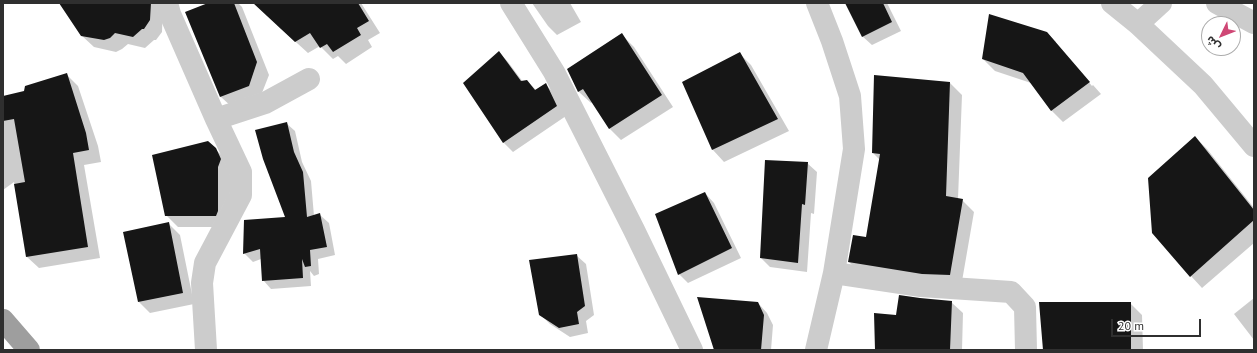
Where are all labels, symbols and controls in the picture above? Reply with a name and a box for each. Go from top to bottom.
north arrow [1201,16,1241,56]
text: ش [1203,33,1223,54]
scale bar [1113,311,1203,337]
text: 20 m [1118,318,1144,333]

